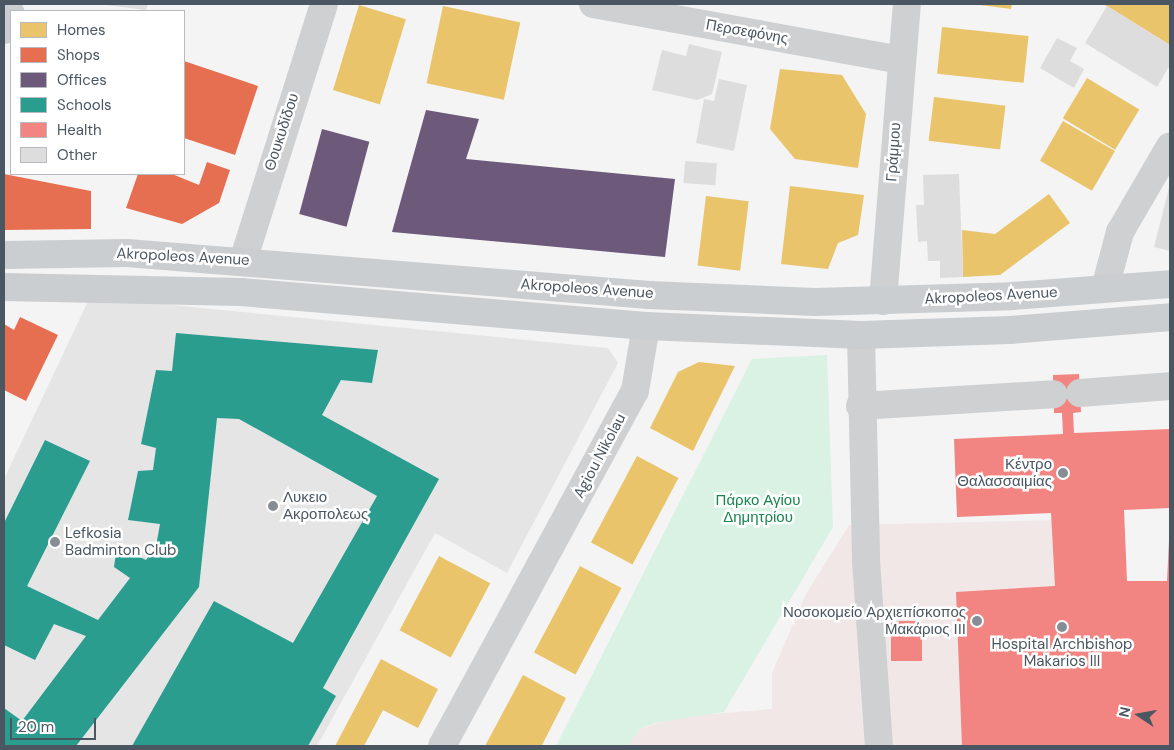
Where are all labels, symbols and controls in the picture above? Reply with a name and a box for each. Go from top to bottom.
legend [10,10,185,175]
street label: Περσεφόνης [705,16,789,48]
text: Homes [57,20,106,40]
text: Shops [57,45,100,65]
text: Offices [57,70,107,90]
street label: Θουκυδίδου [261,91,303,173]
text: Schools [57,95,112,115]
text: Health [57,120,102,140]
street label: Γράμμου [883,122,905,182]
text: Other [57,145,97,165]
street label: Akropoleos Avenue [116,245,250,269]
street label: Akropoleos Avenue [520,275,654,303]
street label: Akropoleos Avenue [924,284,1058,308]
street label: Agiou Nikolau [570,411,630,501]
place label: Κέντρο Θαλασσαιμίας [957,455,1052,490]
marker: Κέντρο Θαλασσαιμίας [1056,466,1070,480]
place label: Λυκειο Ακροπολεως [283,488,368,523]
park label: Πάρκο Αγίου Δημητρίου [716,491,800,526]
marker: Λυκειο Ακροπολεως [267,500,279,512]
place label: Lefkosia Badminton Club [65,524,176,559]
marker: Lefkosia Badminton Club [49,536,61,548]
place label: Νοσοκομείο Αρχιεπίσκοπος Μακάριος ΙΙΙ [783,603,966,638]
marker: Νοσοκομείο Αρχιεπίσκοπος Μακάριος ΙΙΙ [970,614,984,628]
marker: Hospital Archbishop Makarios III [1056,621,1068,633]
place label: Hospital Archbishop Makarios III [992,635,1132,670]
north arrow [1114,690,1164,740]
text: N [1114,705,1134,719]
scale bar [12,708,99,740]
text: 20 m [18,717,54,737]

